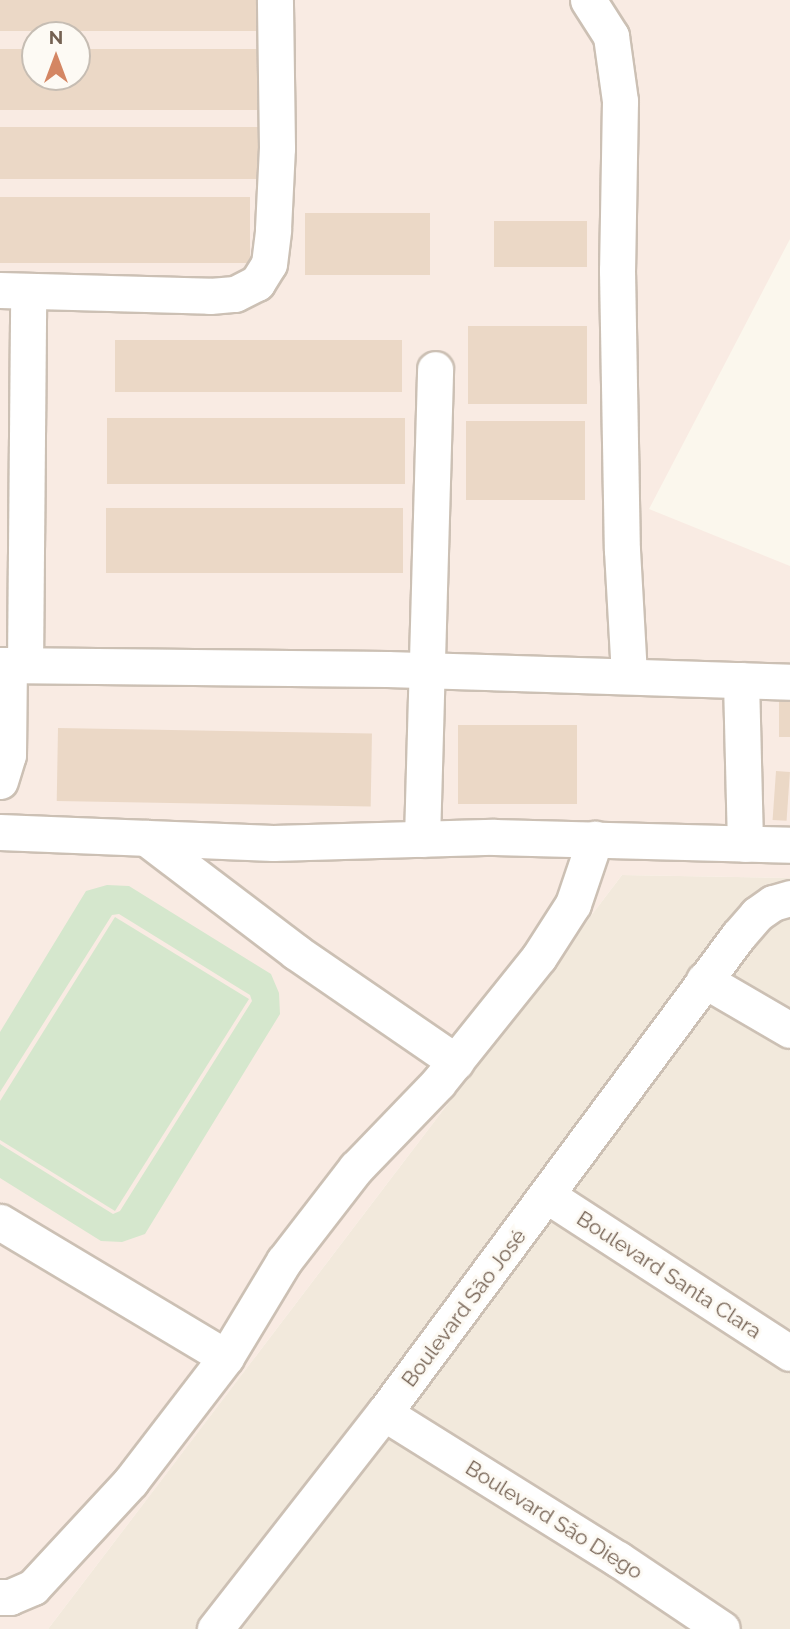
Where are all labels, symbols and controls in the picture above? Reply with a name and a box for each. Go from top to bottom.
north arrow [21,21,91,91]
text: N [49,26,63,48]
street label: Boulevard Santa Clara [572,1206,766,1344]
street label: Boulevard São José [396,1224,532,1392]
street label: Boulevard São Diego [461,1455,647,1585]

